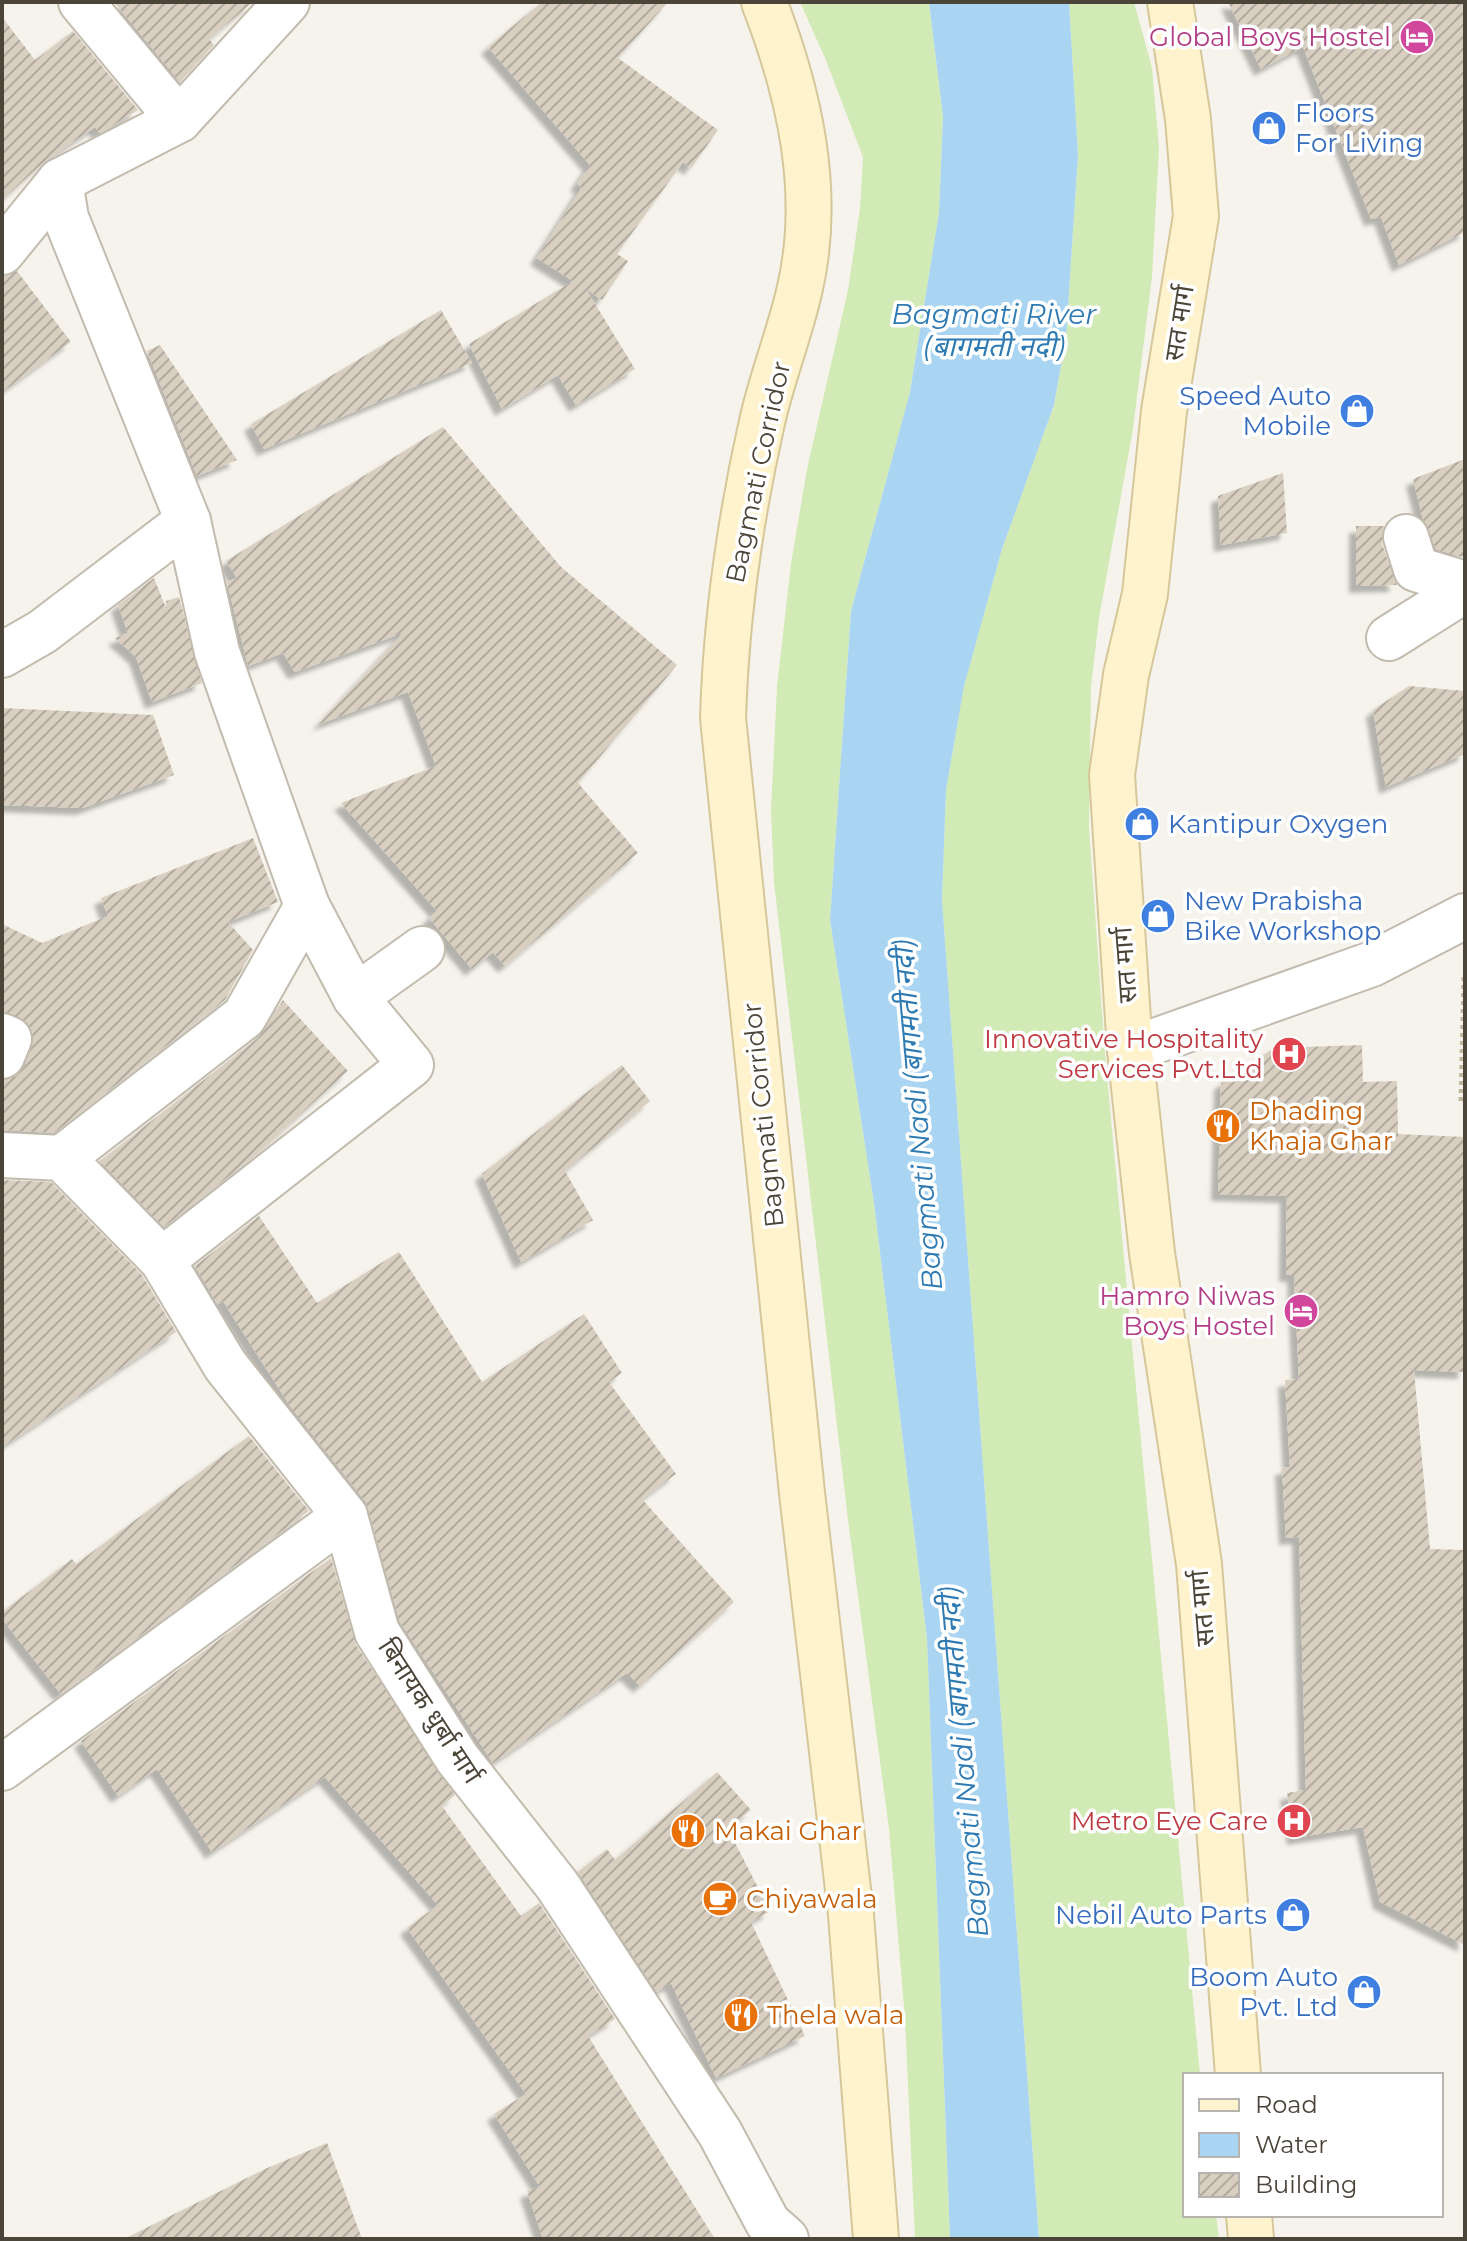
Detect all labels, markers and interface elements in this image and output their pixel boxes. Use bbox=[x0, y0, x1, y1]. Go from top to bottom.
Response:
hotel icon: Global Boys Hostel bbox=[1398, 18, 1436, 56]
place label: Global Boys Hostel bbox=[1149, 21, 1391, 53]
place label: Floors For Living bbox=[1295, 97, 1423, 159]
shop icon: Floors For Living bbox=[1250, 109, 1288, 147]
street label: सत मार्ग bbox=[1157, 282, 1201, 363]
water label: Bagmati River (बागमती नदी) bbox=[892, 297, 1097, 363]
street label: Bagmati Corridor bbox=[719, 358, 797, 586]
place label: Speed Auto Mobile bbox=[1179, 380, 1331, 442]
shop icon: Speed Auto Mobile bbox=[1338, 392, 1376, 430]
shop icon: Kantipur Oxygen bbox=[1123, 805, 1161, 843]
place label: Kantipur Oxygen bbox=[1168, 808, 1388, 840]
place label: New Prabisha Bike Workshop bbox=[1184, 885, 1381, 947]
shop icon: New Prabisha Bike Workshop bbox=[1139, 897, 1177, 935]
street label: सत मार्ग bbox=[1106, 925, 1144, 1004]
water label: Bagmati Nadi (बागमती नदी) bbox=[885, 938, 949, 1292]
street label: Bagmati Corridor bbox=[735, 1001, 791, 1229]
place label: Innovative Hospitality Services Pvt.Ltd bbox=[984, 1023, 1264, 1085]
hospital icon: Innovative Hospitality Services Pvt.Ltd bbox=[1270, 1035, 1308, 1073]
place label: Dhading Khaja Ghar bbox=[1249, 1095, 1393, 1157]
restaurant icon: Dhading Khaja Ghar bbox=[1204, 1107, 1242, 1145]
place label: Hamro Niwas Boys Hostel bbox=[1099, 1280, 1275, 1342]
hotel icon: Hamro Niwas Boys Hostel bbox=[1282, 1292, 1320, 1330]
street label: सत मार्ग bbox=[1183, 1568, 1221, 1647]
water label: Bagmati Nadi (बागमती नदी) bbox=[931, 1585, 995, 1939]
street label: बिनायक धुर्बा मार्ग bbox=[371, 1633, 489, 1790]
hospital icon: Metro Eye Care bbox=[1275, 1802, 1313, 1840]
place label: Metro Eye Care bbox=[1071, 1805, 1268, 1837]
restaurant icon: Makai Ghar bbox=[669, 1812, 707, 1850]
place label: Makai Ghar bbox=[714, 1815, 862, 1847]
cafe icon: Chiyawala bbox=[701, 1880, 739, 1918]
place label: Chiyawala bbox=[746, 1883, 878, 1915]
shop icon: Nebil Auto Parts bbox=[1274, 1896, 1312, 1934]
place label: Nebil Auto Parts bbox=[1055, 1899, 1267, 1931]
place label: Boom Auto Pvt. Ltd bbox=[1189, 1961, 1338, 2023]
shop icon: Boom Auto Pvt. Ltd bbox=[1345, 1973, 1383, 2011]
restaurant icon: Thela wala bbox=[722, 1996, 760, 2034]
place label: Thela wala bbox=[767, 1999, 904, 2031]
legend bbox=[1183, 2073, 1443, 2217]
text: Road bbox=[1255, 2090, 1318, 2119]
text: Water bbox=[1255, 2130, 1328, 2159]
text: Building bbox=[1255, 2170, 1358, 2199]

